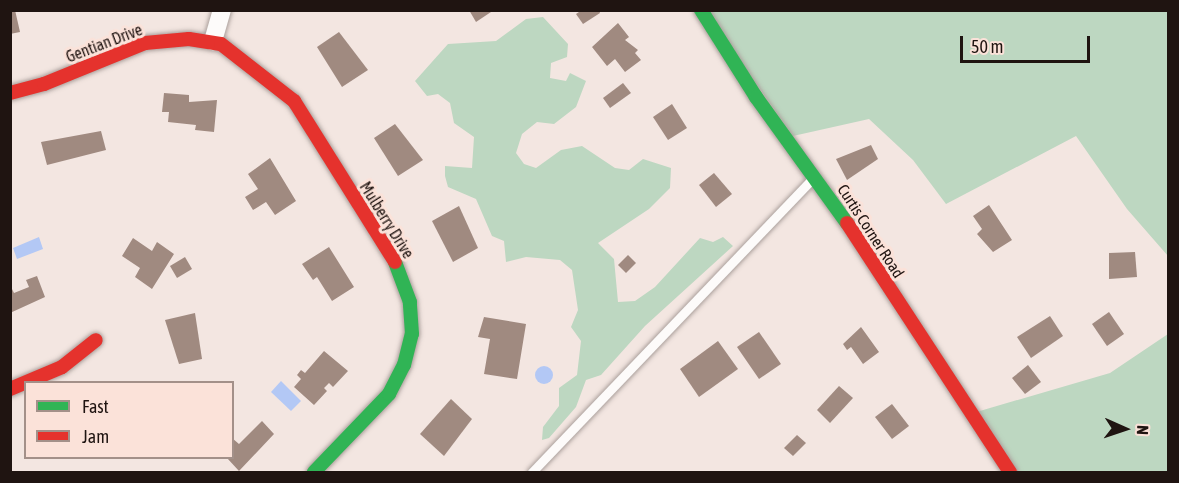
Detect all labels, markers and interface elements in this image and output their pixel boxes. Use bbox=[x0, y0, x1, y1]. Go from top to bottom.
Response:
street label: Gentian Drive bbox=[63, 20, 145, 66]
scale bar bbox=[963, 24, 1094, 62]
text: 50 m bbox=[971, 36, 1003, 57]
street label: Mulberry Drive bbox=[356, 178, 418, 262]
street label: Curtis Corner Road bbox=[834, 181, 908, 281]
legend bbox=[24, 381, 234, 459]
text: Fast bbox=[82, 396, 109, 417]
north arrow bbox=[1095, 399, 1155, 459]
text: N bbox=[1134, 425, 1152, 435]
text: Jam bbox=[82, 426, 109, 447]

